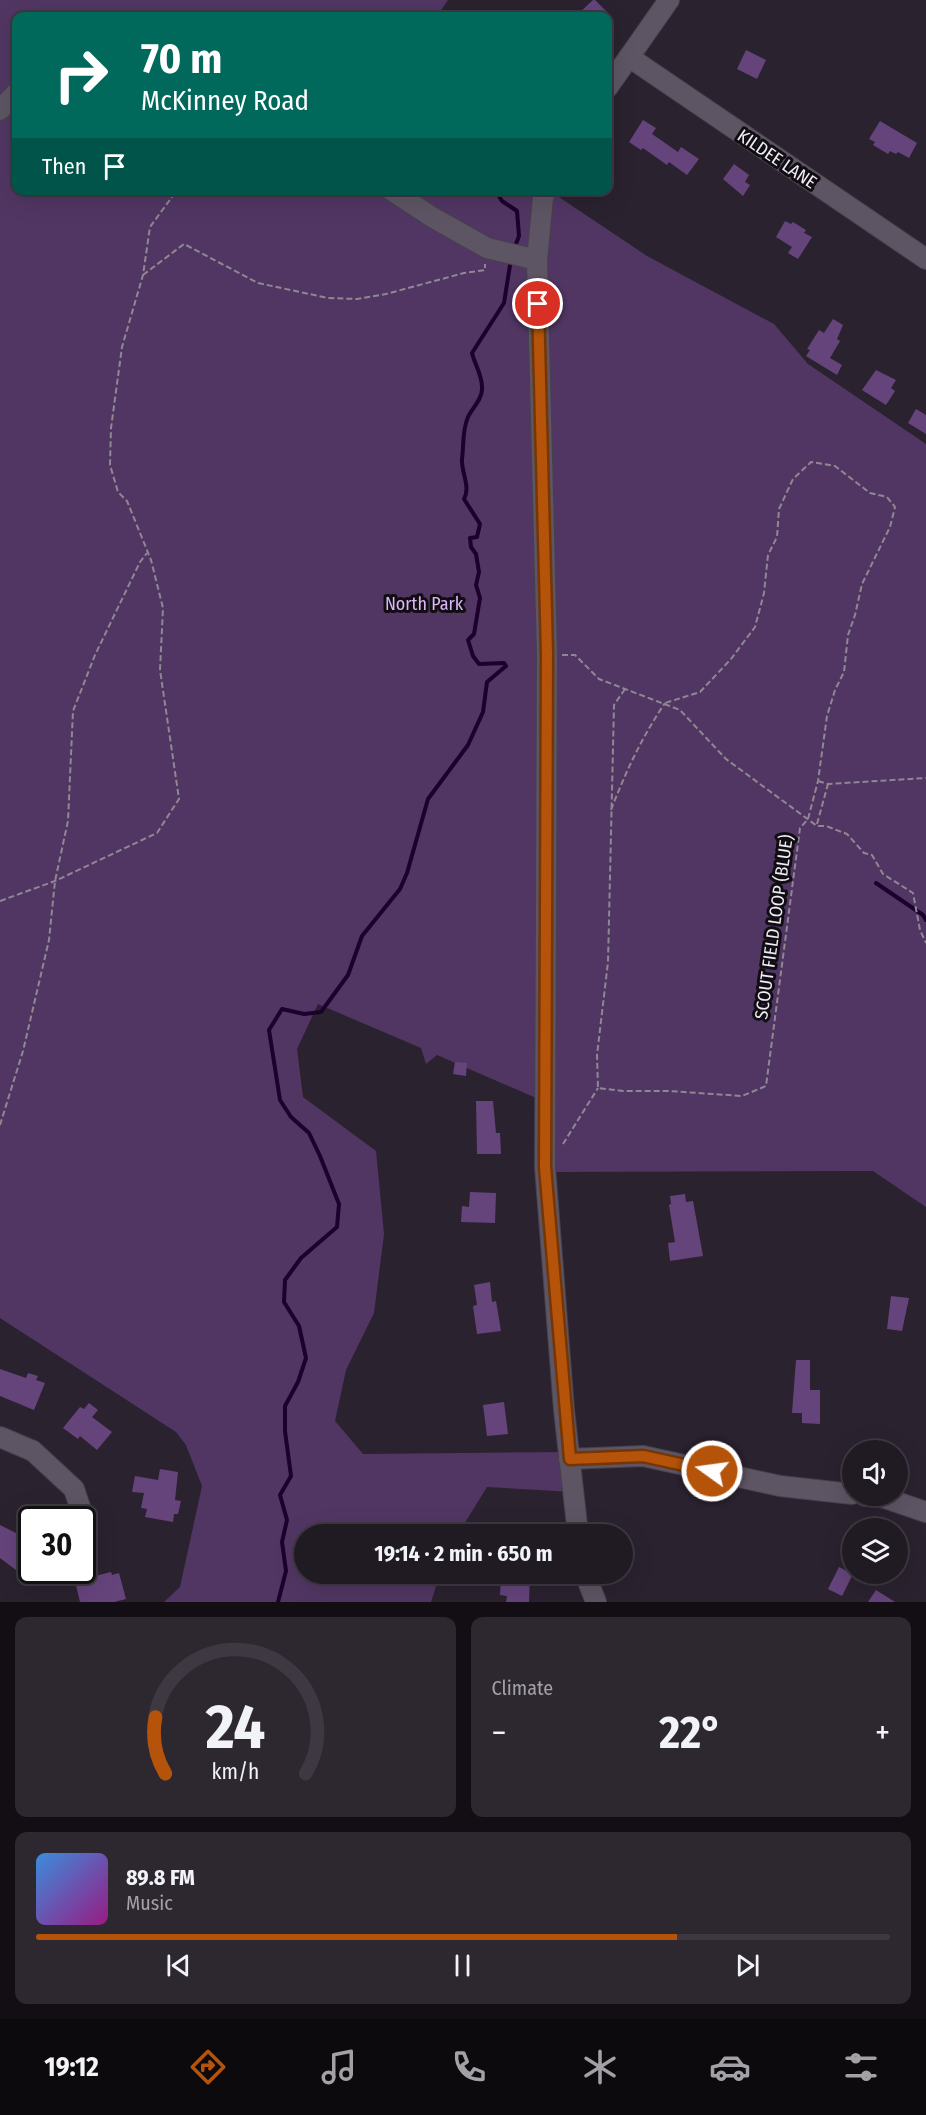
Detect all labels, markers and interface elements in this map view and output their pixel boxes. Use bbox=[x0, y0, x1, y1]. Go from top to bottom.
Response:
text: 70 m bbox=[141, 34, 222, 84]
icon: right bbox=[42, 36, 120, 114]
text: McKinney Road bbox=[141, 85, 309, 117]
street label: KILDEE LANE bbox=[733, 125, 821, 193]
icon: arrive bbox=[98, 150, 131, 183]
text: Then bbox=[42, 153, 86, 180]
pin bbox=[512, 278, 563, 329]
icon: arrive bbox=[521, 287, 554, 320]
park label: North Park bbox=[385, 593, 464, 615]
street label: SCOUT FIELD LOOP (BLUE) bbox=[750, 833, 798, 1021]
position arrow bbox=[680, 1439, 744, 1503]
map controls bbox=[842, 1440, 908, 1584]
button: sound bbox=[842, 1440, 908, 1506]
speed limit sign: 30 bbox=[18, 1506, 96, 1584]
button: layers bbox=[842, 1518, 908, 1584]
text: 19:14 · 2 min · 650 m bbox=[374, 1540, 553, 1567]
text: Climate bbox=[492, 1676, 553, 1700]
text: 24 bbox=[204, 1690, 265, 1765]
text: 22° bbox=[659, 1706, 722, 1760]
text: − bbox=[492, 1713, 506, 1753]
text: + bbox=[875, 1713, 890, 1753]
text: km/h bbox=[211, 1759, 259, 1785]
text: 89.8 FM bbox=[126, 1864, 195, 1891]
text: Music bbox=[126, 1891, 173, 1915]
icon: previous bbox=[162, 1949, 195, 1982]
icon: pause bbox=[446, 1949, 479, 1982]
icon: next bbox=[731, 1949, 764, 1982]
icon: directions bbox=[187, 2046, 229, 2088]
icon: music bbox=[318, 2046, 360, 2088]
icon: phone bbox=[448, 2046, 490, 2088]
icon: climate bbox=[579, 2046, 621, 2088]
icon: car bbox=[709, 2046, 751, 2088]
icon: filters bbox=[840, 2046, 882, 2088]
text: 19:12 bbox=[44, 2051, 99, 2083]

